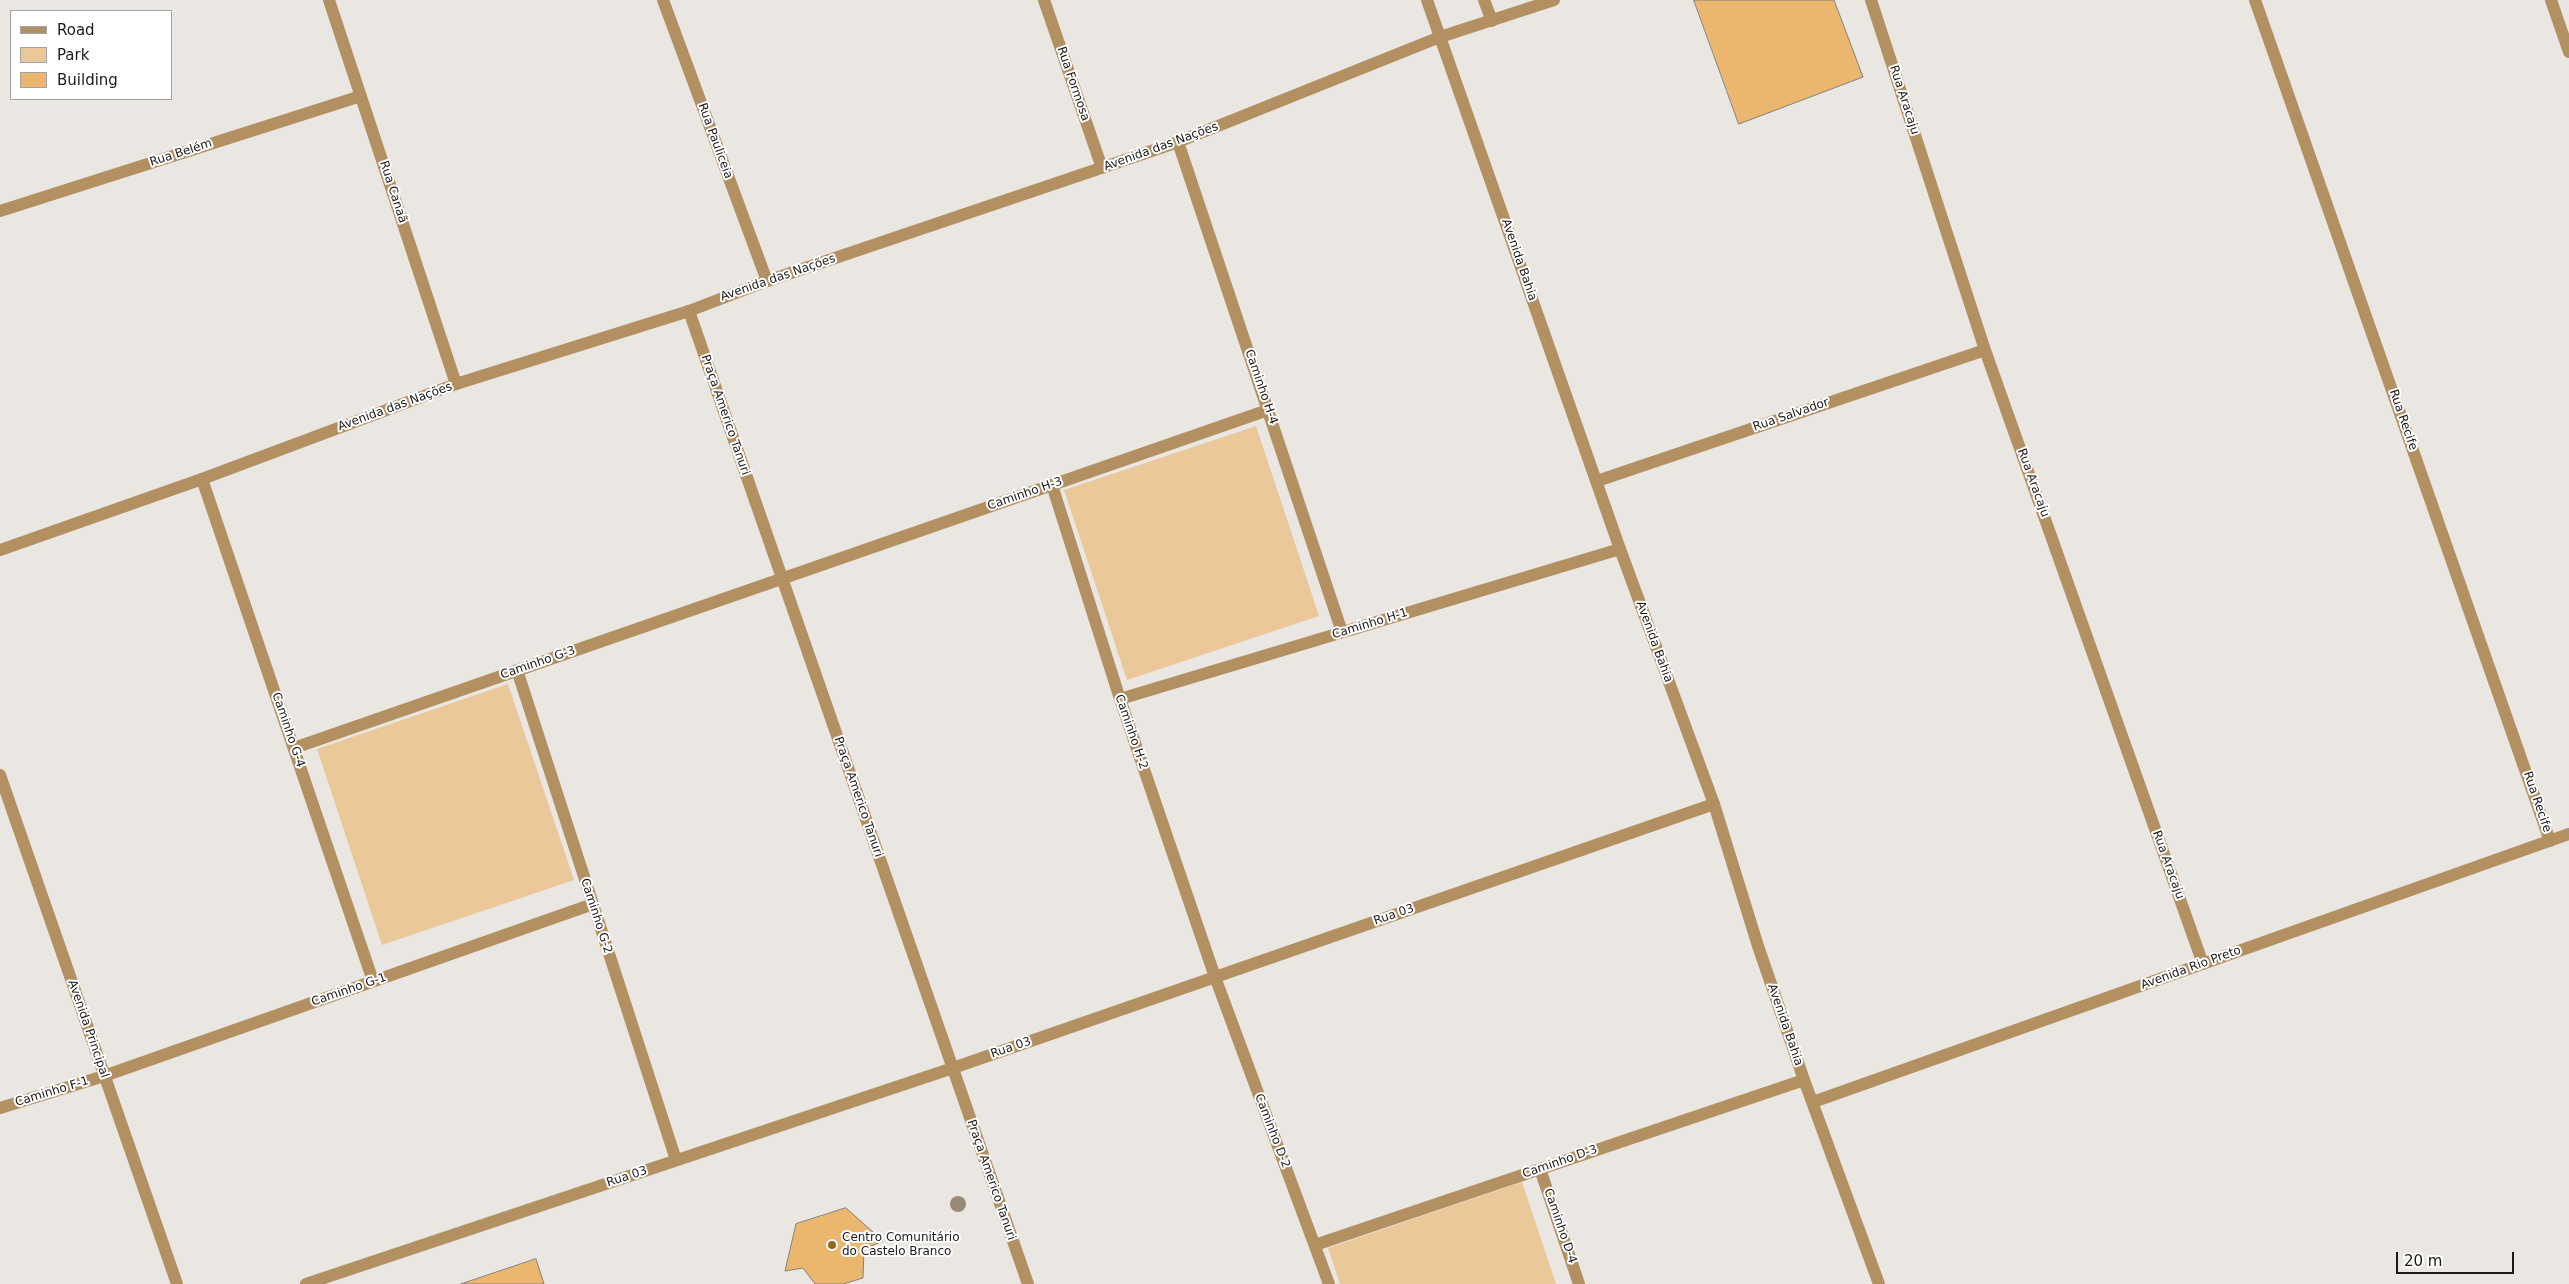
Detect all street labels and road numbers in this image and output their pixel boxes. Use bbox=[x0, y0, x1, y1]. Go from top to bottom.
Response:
street label: Rua Formosa bbox=[1054, 45, 1092, 123]
street label: Rua Aracaju bbox=[1886, 64, 1922, 136]
street label: Rua Pauliceia bbox=[695, 101, 735, 181]
street label: Avenida das Nações bbox=[1102, 120, 1220, 174]
street label: Rua Belém bbox=[148, 136, 214, 170]
street label: Rua Canaã bbox=[376, 159, 410, 225]
street label: Avenida Bahia bbox=[1498, 217, 1540, 303]
street label: Avenida das Nações bbox=[719, 252, 837, 304]
street label: Caminho H-4 bbox=[1241, 348, 1281, 426]
street label: Praça Americo Tanuri bbox=[698, 353, 752, 477]
street label: Avenida das Nações bbox=[336, 380, 454, 434]
street label: Rua Recife bbox=[2386, 388, 2420, 452]
street label: Rua Salvador bbox=[1751, 395, 1831, 435]
street label: Rua Aracaju bbox=[2014, 447, 2052, 519]
street label: Caminho H-3 bbox=[986, 474, 1064, 514]
street label: Avenida Bahia bbox=[1633, 599, 1675, 685]
street label: Caminho H-1 bbox=[1331, 606, 1409, 642]
street label: Caminho G-3 bbox=[499, 643, 577, 683]
street label: Caminho G-4 bbox=[268, 691, 308, 769]
street label: Caminho H-2 bbox=[1111, 693, 1151, 771]
street label: Praça Americo Tanuri bbox=[831, 735, 885, 859]
street label: Rua Recife bbox=[2520, 770, 2554, 834]
street label: Rua Aracaju bbox=[2149, 829, 2187, 901]
street label: Caminho G-2 bbox=[577, 876, 615, 956]
street label: Rua 03 bbox=[1372, 901, 1416, 929]
street label: Avenida Rio Preto bbox=[2139, 943, 2243, 993]
street label: Caminho G-1 bbox=[310, 970, 388, 1010]
street label: Avenida Principal bbox=[64, 978, 112, 1080]
street label: Avenida Bahia bbox=[1764, 982, 1806, 1068]
street label: Rua 03 bbox=[989, 1034, 1033, 1062]
street label: Caminho F-1 bbox=[14, 1074, 90, 1110]
street label: Caminho D-2 bbox=[1251, 1092, 1293, 1170]
street label: Praça Americo Tanuri bbox=[964, 1118, 1018, 1242]
street label: Caminho D-3 bbox=[1521, 1142, 1599, 1182]
street label: Rua 03 bbox=[605, 1164, 649, 1190]
street label: Caminho D-4 bbox=[1540, 1187, 1580, 1265]

